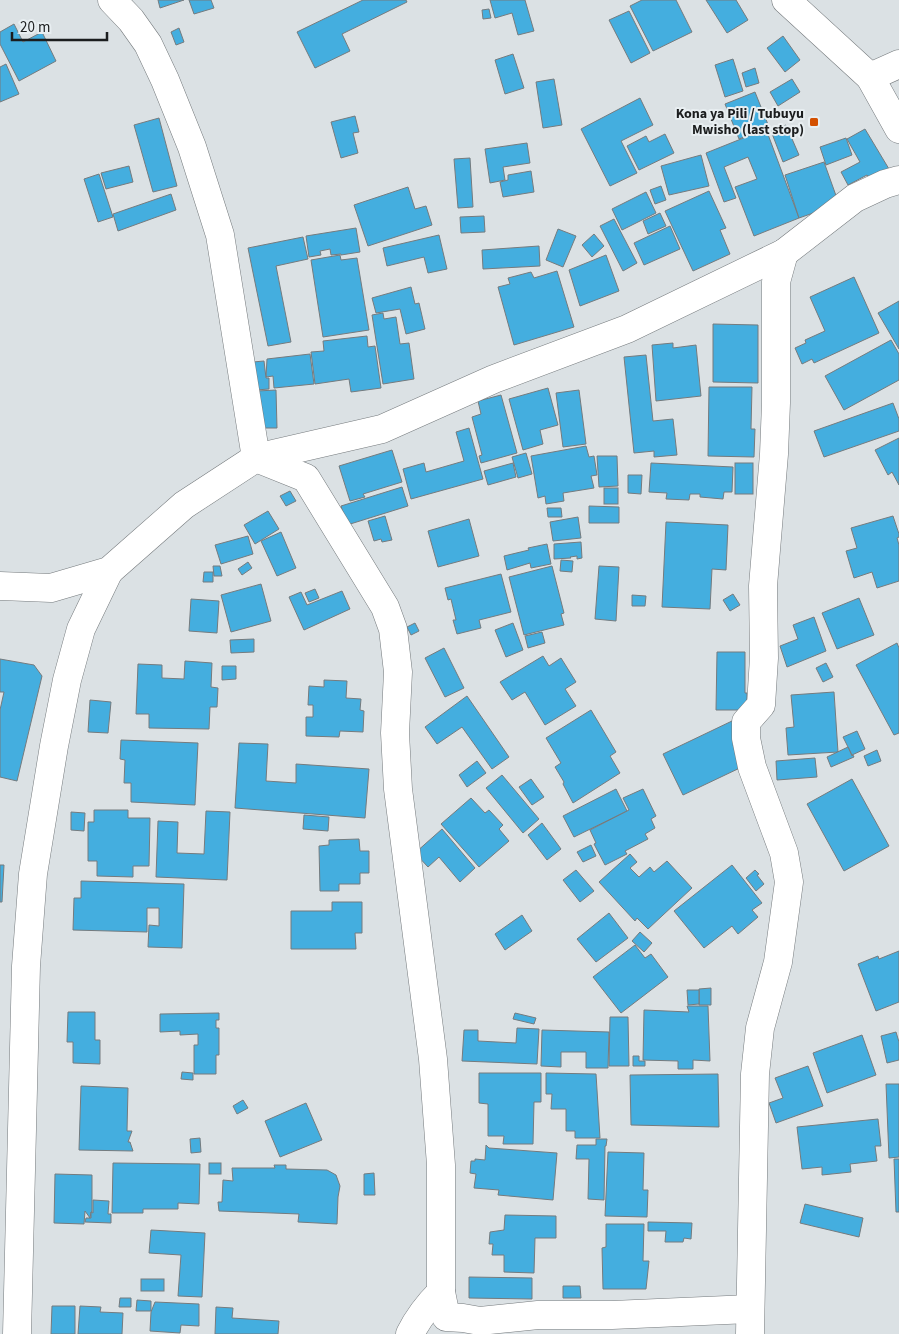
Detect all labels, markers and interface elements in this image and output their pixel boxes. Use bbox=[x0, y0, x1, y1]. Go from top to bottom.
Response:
scale bar bbox=[12, 10, 108, 42]
text: 20 m bbox=[20, 17, 50, 38]
place label: Kona ya Pili / Tubuyu Mwisho (last stop) bbox=[676, 104, 804, 140]
marker: Kona ya Pili / Tubuyu Mwisho (last stop) bbox=[808, 116, 820, 128]

